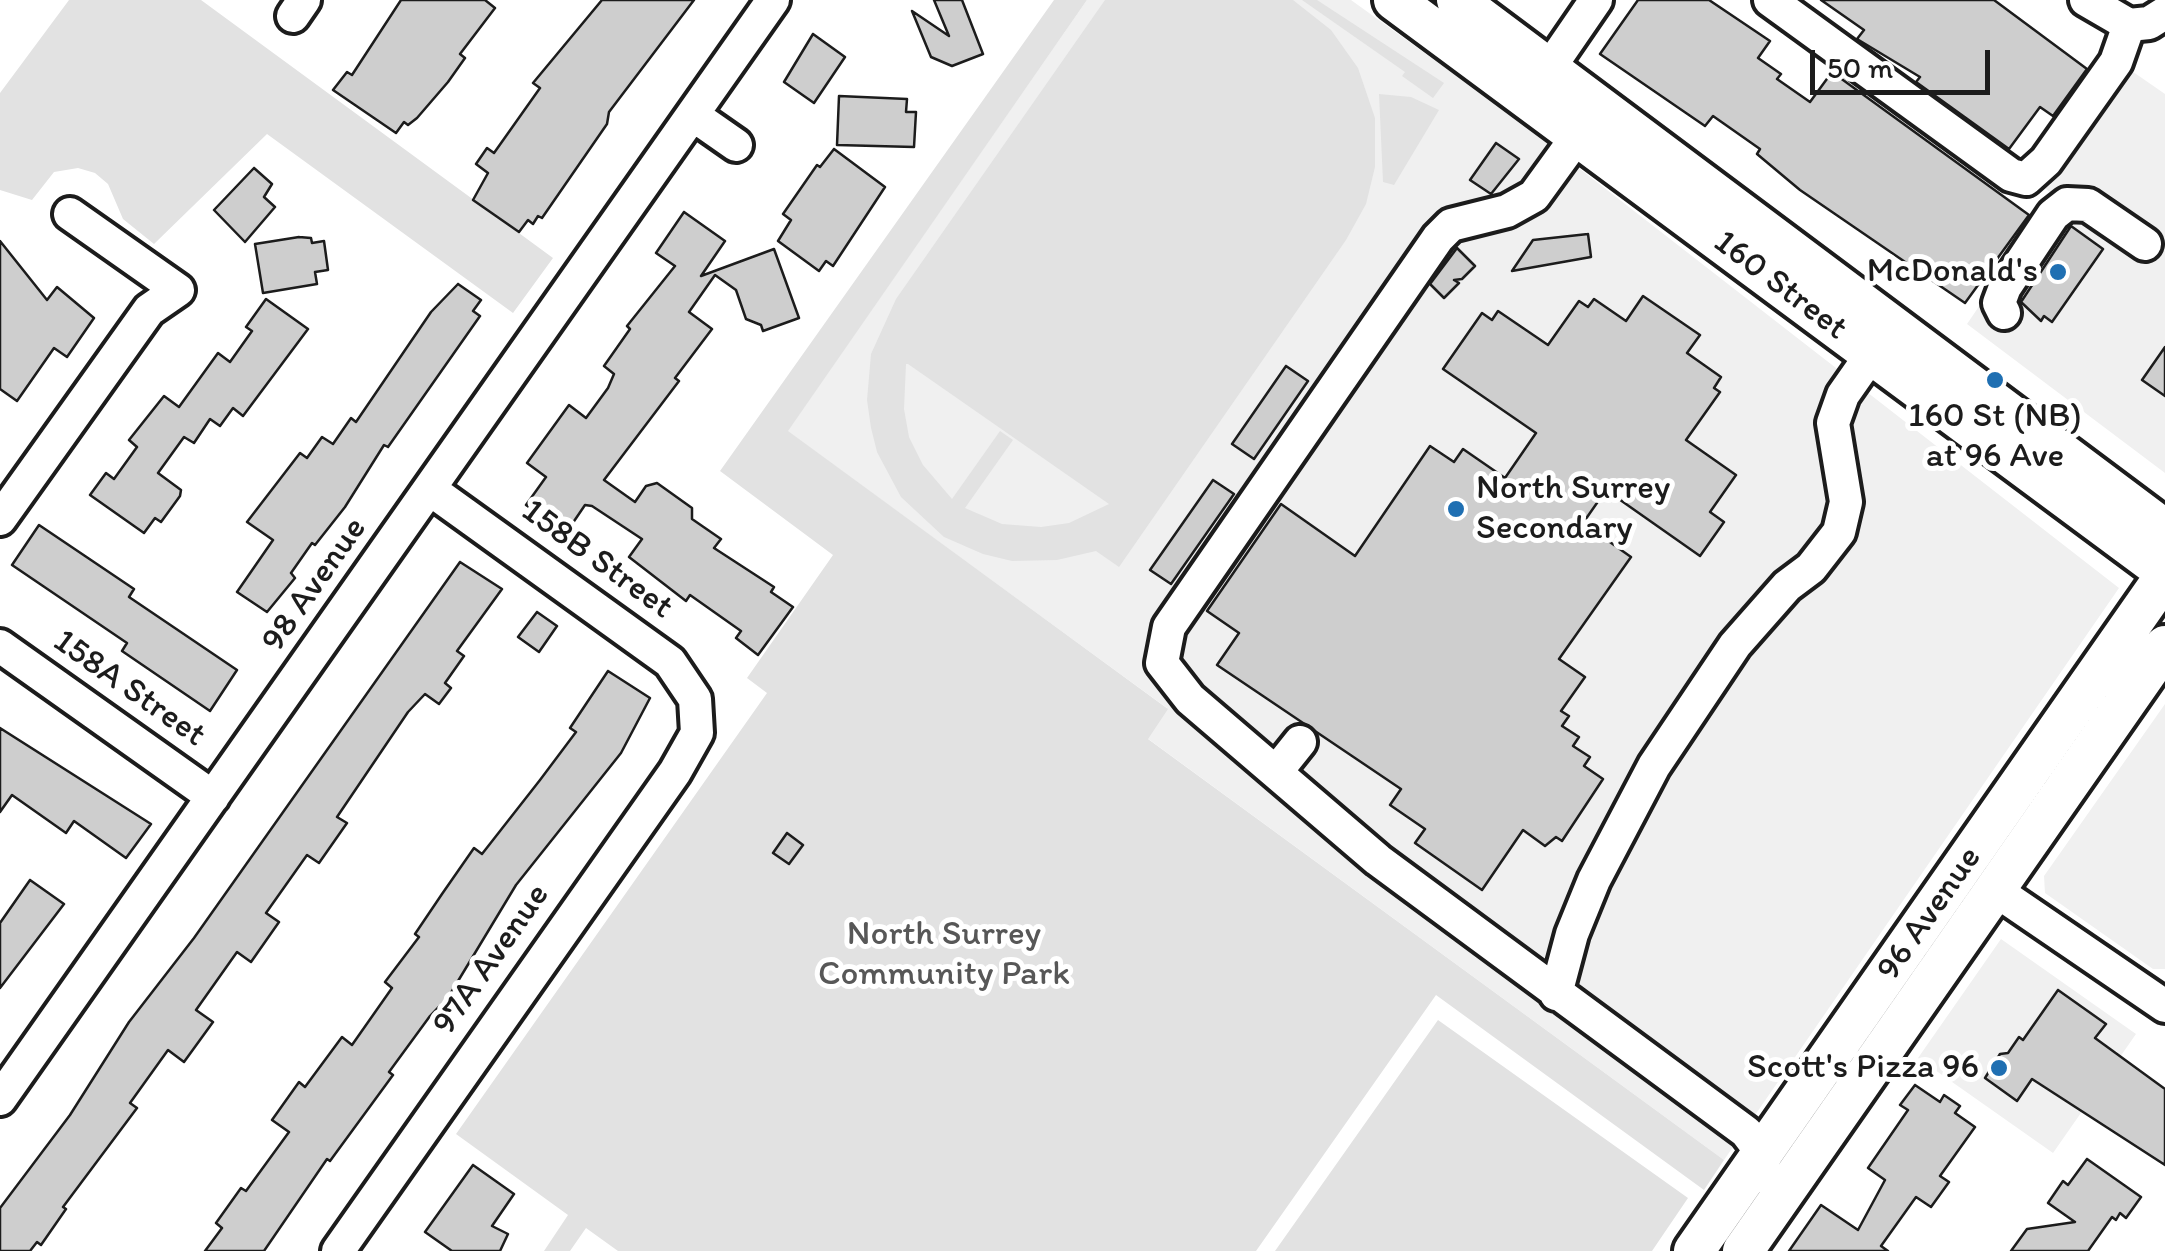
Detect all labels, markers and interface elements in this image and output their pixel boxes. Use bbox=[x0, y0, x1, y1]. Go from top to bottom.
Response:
scale bar bbox=[1815, 30, 1995, 92]
text: 50 m bbox=[1827, 49, 1893, 86]
street label: 160 Street bbox=[1705, 222, 1855, 350]
place label: McDonald's bbox=[1867, 251, 2038, 293]
marker: McDonald's bbox=[2047, 261, 2069, 283]
marker: 160 St (NB) at 96 Ave bbox=[1984, 369, 2006, 391]
place label: 160 St (NB) at 96 Ave bbox=[1908, 396, 2082, 478]
place label: North Surrey Secondary bbox=[1476, 468, 1670, 550]
street label: 158B Street bbox=[513, 491, 681, 629]
marker: North Surrey Secondary bbox=[1445, 498, 1467, 520]
street label: 98 Avenue bbox=[253, 510, 377, 660]
street label: 158A Street bbox=[45, 621, 213, 757]
street label: 96 Avenue bbox=[1869, 839, 1991, 989]
street label: 97A Avenue bbox=[424, 876, 560, 1044]
park label: North Surrey Community Park bbox=[818, 914, 1070, 996]
place label: Scott's Pizza 96 bbox=[1747, 1047, 1979, 1089]
marker: Scott's Pizza 96 bbox=[1988, 1057, 2010, 1079]

